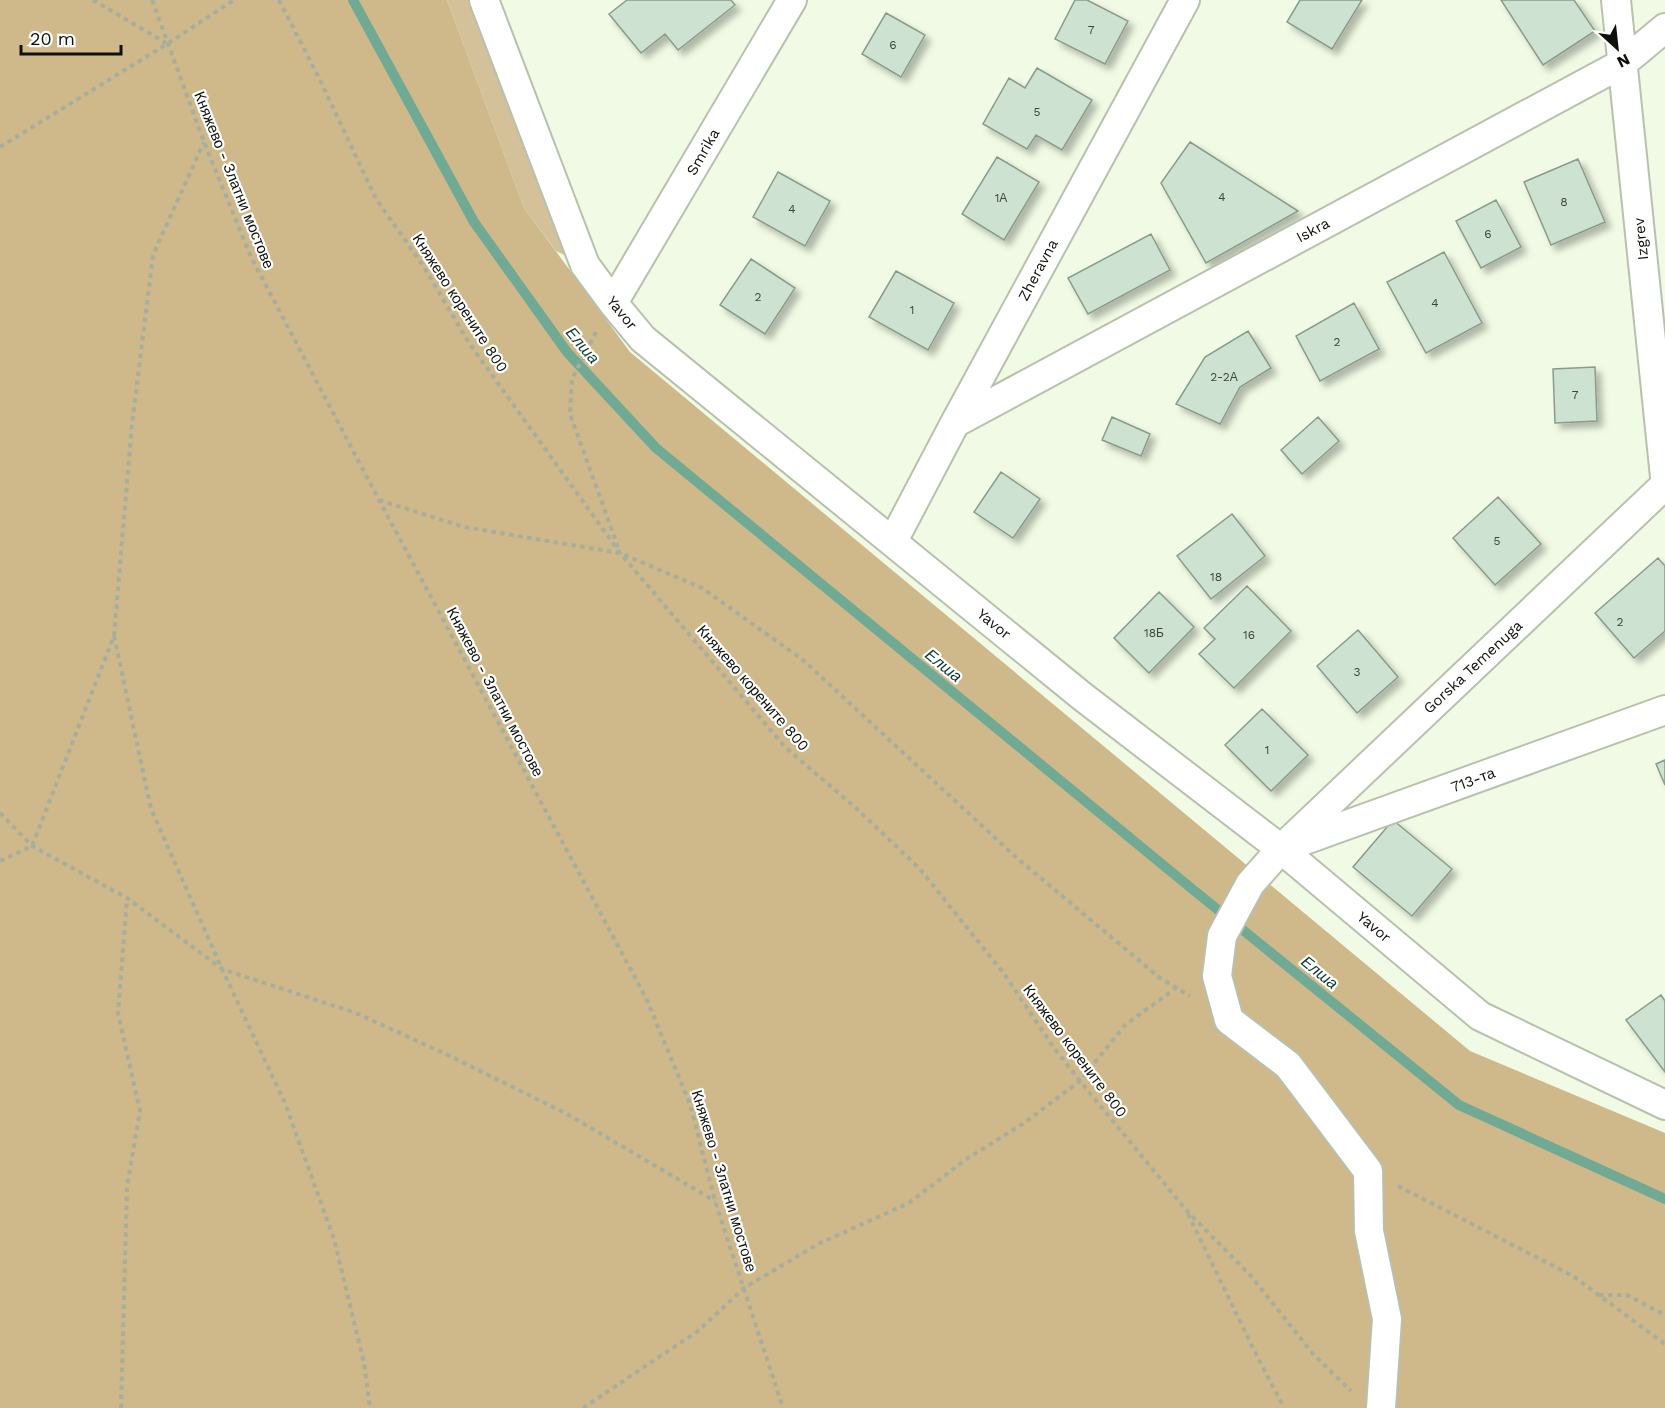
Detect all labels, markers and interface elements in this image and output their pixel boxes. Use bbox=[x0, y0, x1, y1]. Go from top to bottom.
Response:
scale bar bbox=[21, 18, 122, 56]
north arrow bbox=[1587, 18, 1647, 78]
house number: 7 bbox=[1088, 23, 1095, 37]
text: 20 m bbox=[30, 28, 75, 49]
house number: 6 bbox=[889, 38, 897, 52]
text: N bbox=[1614, 50, 1633, 72]
street label: Княжево - Златни мостове bbox=[190, 89, 278, 271]
house number: 5 bbox=[1034, 105, 1041, 119]
street label: Smrika bbox=[683, 125, 724, 178]
house number: 4 bbox=[1218, 190, 1226, 204]
house number: 1А bbox=[995, 191, 1007, 205]
house number: 8 bbox=[1560, 195, 1568, 209]
house number: 4 bbox=[788, 202, 796, 216]
street label: Iskra bbox=[1293, 214, 1333, 246]
street label: Izgrev bbox=[1630, 217, 1652, 261]
house number: 6 bbox=[1484, 227, 1492, 241]
street label: Княжево корените 800 bbox=[409, 230, 511, 376]
street label: Zheravna bbox=[1014, 236, 1062, 304]
house number: 2 bbox=[755, 290, 762, 304]
street label: Yavor bbox=[603, 292, 641, 334]
house number: 4 bbox=[1431, 296, 1439, 310]
house number: 1 bbox=[910, 303, 914, 317]
water label: Елша bbox=[562, 323, 603, 368]
house number: 2 bbox=[1334, 335, 1341, 349]
house number: 2-2А bbox=[1210, 370, 1238, 384]
house number: 7 bbox=[1572, 388, 1579, 402]
house number: 5 bbox=[1494, 534, 1501, 548]
house number: 18 bbox=[1210, 570, 1222, 584]
street label: Княжево - Златни мостове bbox=[443, 604, 547, 780]
street label: Yavor bbox=[973, 605, 1015, 643]
house number: 2 bbox=[1617, 615, 1624, 629]
street label: Gorska Temenuga bbox=[1420, 616, 1527, 718]
street label: Княжево корените 800 bbox=[693, 621, 813, 755]
house number: 18Б bbox=[1144, 626, 1164, 640]
house number: 16 bbox=[1243, 628, 1255, 642]
water label: Елша bbox=[921, 645, 966, 686]
house number: 3 bbox=[1354, 665, 1361, 679]
house number: 1 bbox=[1265, 743, 1269, 757]
street label: 713-та bbox=[1448, 764, 1498, 796]
street label: Yavor bbox=[1353, 908, 1395, 946]
water label: Елша bbox=[1297, 952, 1342, 993]
street label: Княжево корените 800 bbox=[1019, 981, 1131, 1121]
street label: Княжево - Златни мостове bbox=[688, 1088, 760, 1274]

